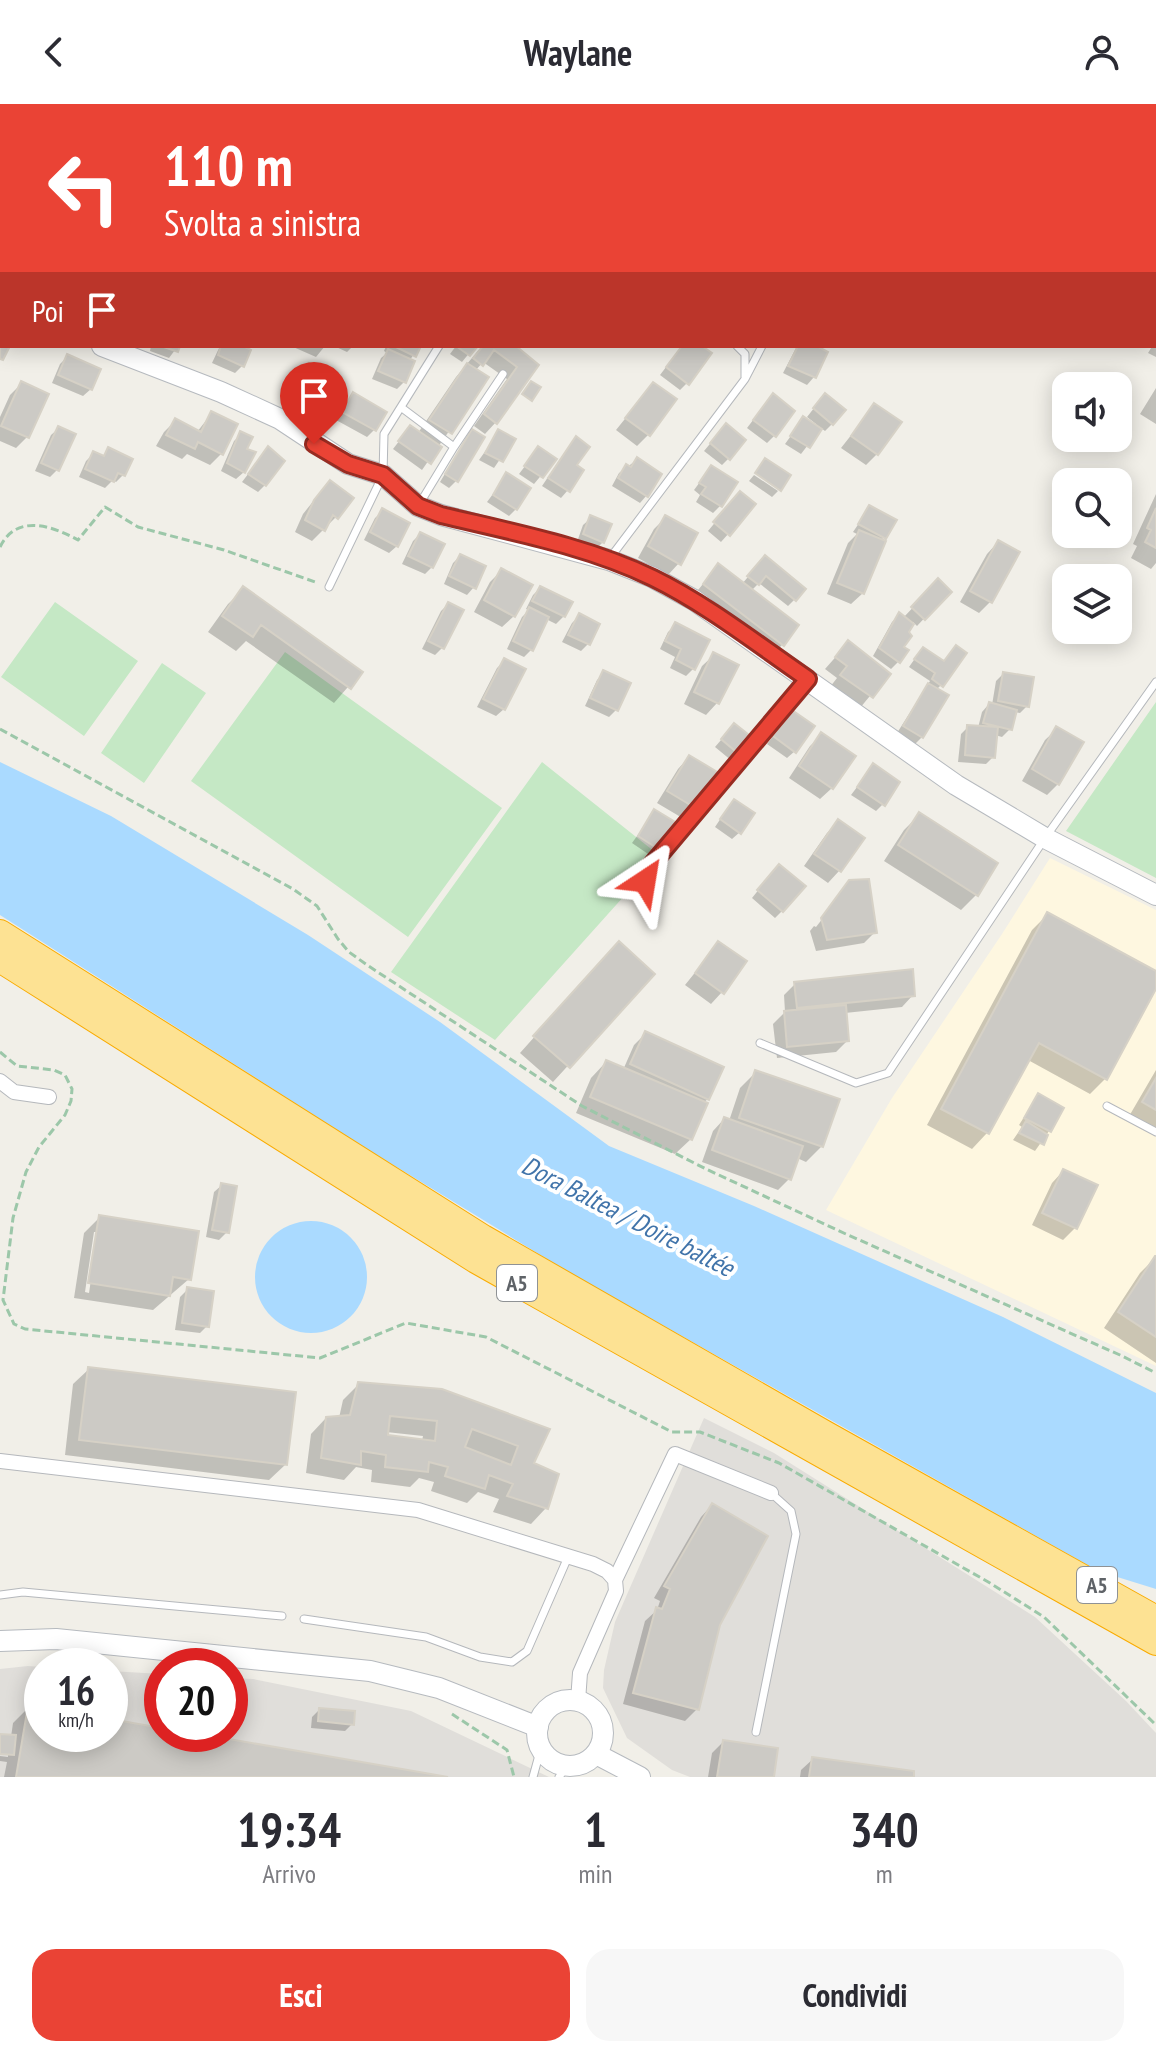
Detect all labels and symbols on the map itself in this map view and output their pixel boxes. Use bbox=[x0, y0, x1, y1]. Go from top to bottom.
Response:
pin bbox=[280, 362, 348, 444]
position arrow bbox=[603, 839, 687, 923]
water label: Dora Baltea / Doire baltée bbox=[517, 1148, 741, 1285]
road number: A5 bbox=[497, 1265, 537, 1301]
road number: A5 bbox=[1077, 1567, 1117, 1603]
speed limit sign: 20 bbox=[144, 1648, 248, 1752]

